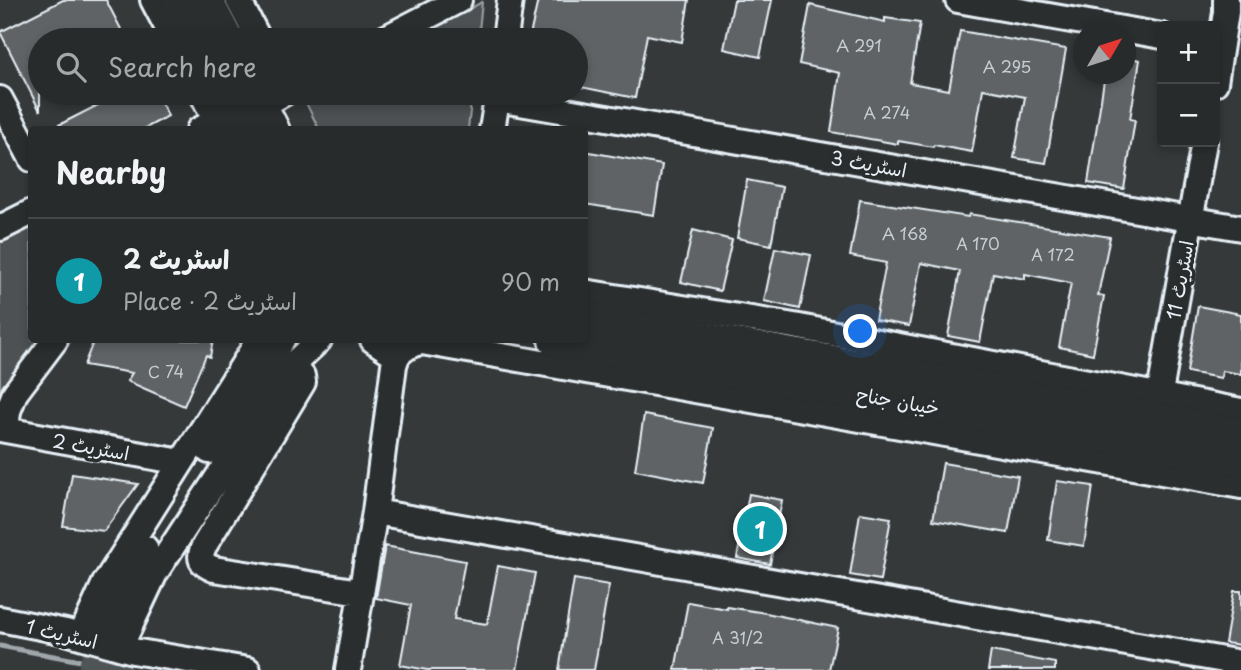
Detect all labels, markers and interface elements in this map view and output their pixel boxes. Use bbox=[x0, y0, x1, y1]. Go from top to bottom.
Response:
north arrow bbox=[1073, 21, 1136, 84]
map controls bbox=[1157, 21, 1220, 147]
button: + bbox=[1157, 21, 1220, 84]
search box bbox=[28, 28, 588, 105]
house number: A 291 bbox=[836, 33, 882, 57]
text: Search here bbox=[108, 47, 257, 86]
icon: search bbox=[52, 48, 90, 86]
house number: A 295 bbox=[983, 54, 1031, 78]
button: − bbox=[1157, 84, 1220, 147]
house number: A 274 bbox=[864, 100, 910, 124]
street label: اسٹریٹ 3 bbox=[829, 143, 909, 183]
text: Nearby bbox=[56, 149, 166, 194]
house number: A 168 bbox=[882, 221, 928, 245]
house number: A 170 bbox=[956, 231, 1000, 255]
street label: اسٹریٹ 11 bbox=[1158, 238, 1200, 322]
text: اسٹریٹ 2 bbox=[123, 239, 230, 278]
house number: A 172 bbox=[1031, 242, 1075, 266]
text: 1 bbox=[74, 264, 85, 299]
text: 90 m bbox=[501, 264, 560, 299]
text: Place · اسٹریٹ 2 bbox=[123, 283, 297, 318]
your location bbox=[843, 314, 877, 348]
house number: C 74 bbox=[148, 359, 184, 383]
street label: خیبان جناح bbox=[854, 379, 942, 421]
street label: اسٹریٹ 2 bbox=[50, 425, 132, 467]
pin: 1 bbox=[737, 503, 783, 555]
street label: اسٹریٹ 1 bbox=[23, 611, 101, 655]
house number: A 31/2 bbox=[712, 625, 764, 649]

